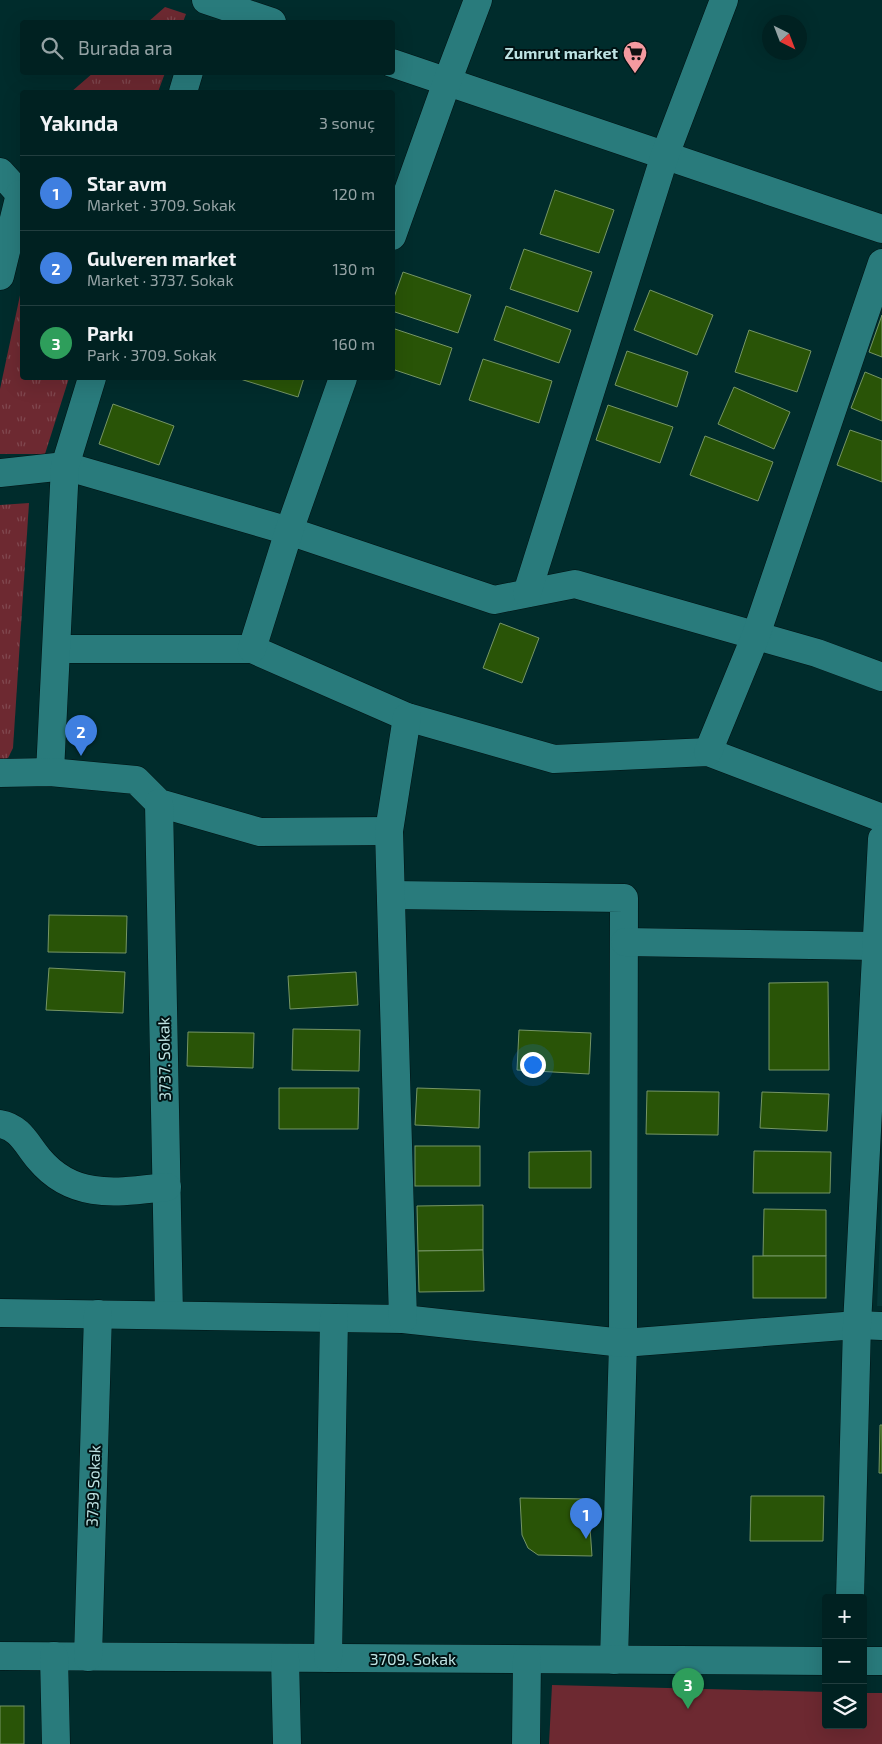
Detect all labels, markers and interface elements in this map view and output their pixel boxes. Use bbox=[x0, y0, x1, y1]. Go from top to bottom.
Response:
north arrow bbox=[762, 15, 807, 60]
search box bbox=[20, 20, 395, 75]
icon: search bbox=[38, 34, 66, 62]
text: Burada ara bbox=[78, 36, 173, 59]
supermarket icon: Zumrut market bbox=[622, 40, 648, 74]
place label: Zumrut market bbox=[504, 43, 618, 62]
text: Yakında bbox=[40, 110, 118, 135]
text: 3 sonuç bbox=[319, 113, 375, 132]
text: Star avm bbox=[87, 172, 167, 195]
text: 1 bbox=[53, 184, 59, 203]
text: 120 m bbox=[332, 184, 375, 203]
text: Market · 3709. Sokak bbox=[87, 195, 236, 214]
text: Gulveren market bbox=[87, 247, 236, 270]
text: 2 bbox=[51, 259, 61, 278]
text: 130 m bbox=[333, 259, 375, 278]
text: Market · 3737. Sokak bbox=[87, 270, 234, 289]
text: Parkı bbox=[87, 322, 133, 345]
text: 3 bbox=[51, 334, 61, 353]
text: 160 m bbox=[332, 334, 375, 353]
text: Park · 3709. Sokak bbox=[87, 345, 217, 364]
pin: 2 bbox=[65, 715, 97, 756]
street label: 3737. Sokak bbox=[153, 1017, 174, 1101]
your location bbox=[520, 1052, 546, 1078]
street label: 3739 Sokak bbox=[82, 1445, 103, 1527]
pin: 1 bbox=[570, 1498, 602, 1539]
map controls bbox=[822, 1594, 867, 1729]
button: + bbox=[822, 1594, 867, 1639]
button: − bbox=[822, 1639, 867, 1684]
street label: 3709. Sokak bbox=[370, 1649, 456, 1668]
pin: 3 bbox=[672, 1668, 704, 1709]
button: layers bbox=[822, 1684, 867, 1729]

